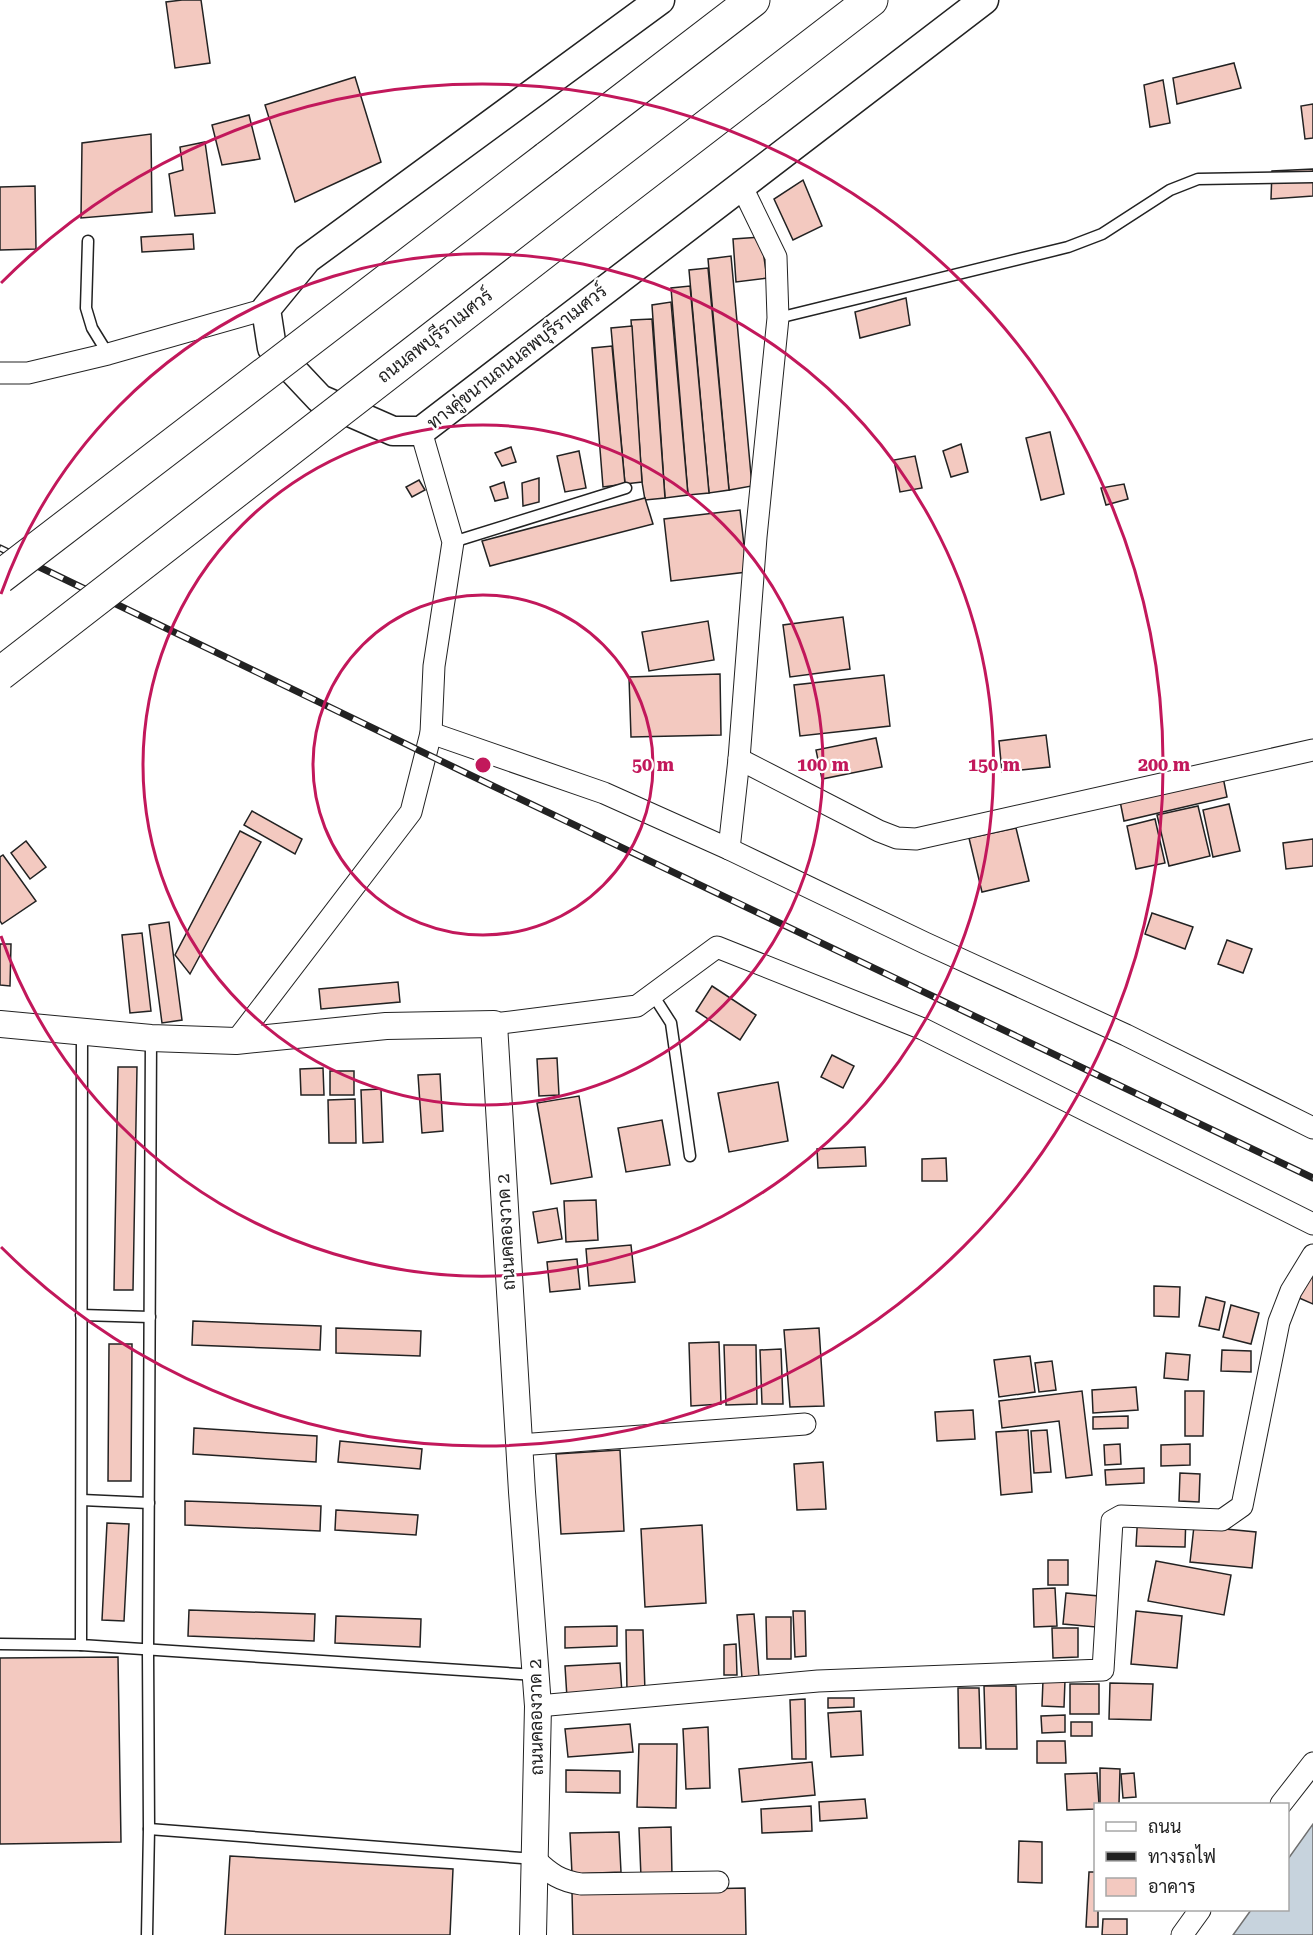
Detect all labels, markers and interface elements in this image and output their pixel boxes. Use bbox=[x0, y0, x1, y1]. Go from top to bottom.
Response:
street label: ทางคู่ขนานถนนลพบุรีราเมศวร์ bbox=[422, 278, 613, 436]
street label: ถนนลพบุรีราเมศวร์ bbox=[372, 282, 498, 389]
text: 50 m bbox=[632, 754, 675, 775]
text: 100 m bbox=[797, 754, 850, 775]
text: 150 m bbox=[968, 754, 1021, 775]
text: 200 m bbox=[1138, 754, 1191, 775]
centre of rings bbox=[473, 755, 493, 775]
street label: ถนนคลองวาด 2 bbox=[492, 1173, 519, 1291]
street label: ถนนคลองวาด 2 bbox=[524, 1658, 547, 1776]
legend bbox=[1094, 1803, 1289, 1911]
text: ถนน bbox=[1148, 1816, 1181, 1837]
text: ทางรถไฟ bbox=[1148, 1844, 1216, 1867]
text: อาคาร bbox=[1148, 1876, 1196, 1897]

